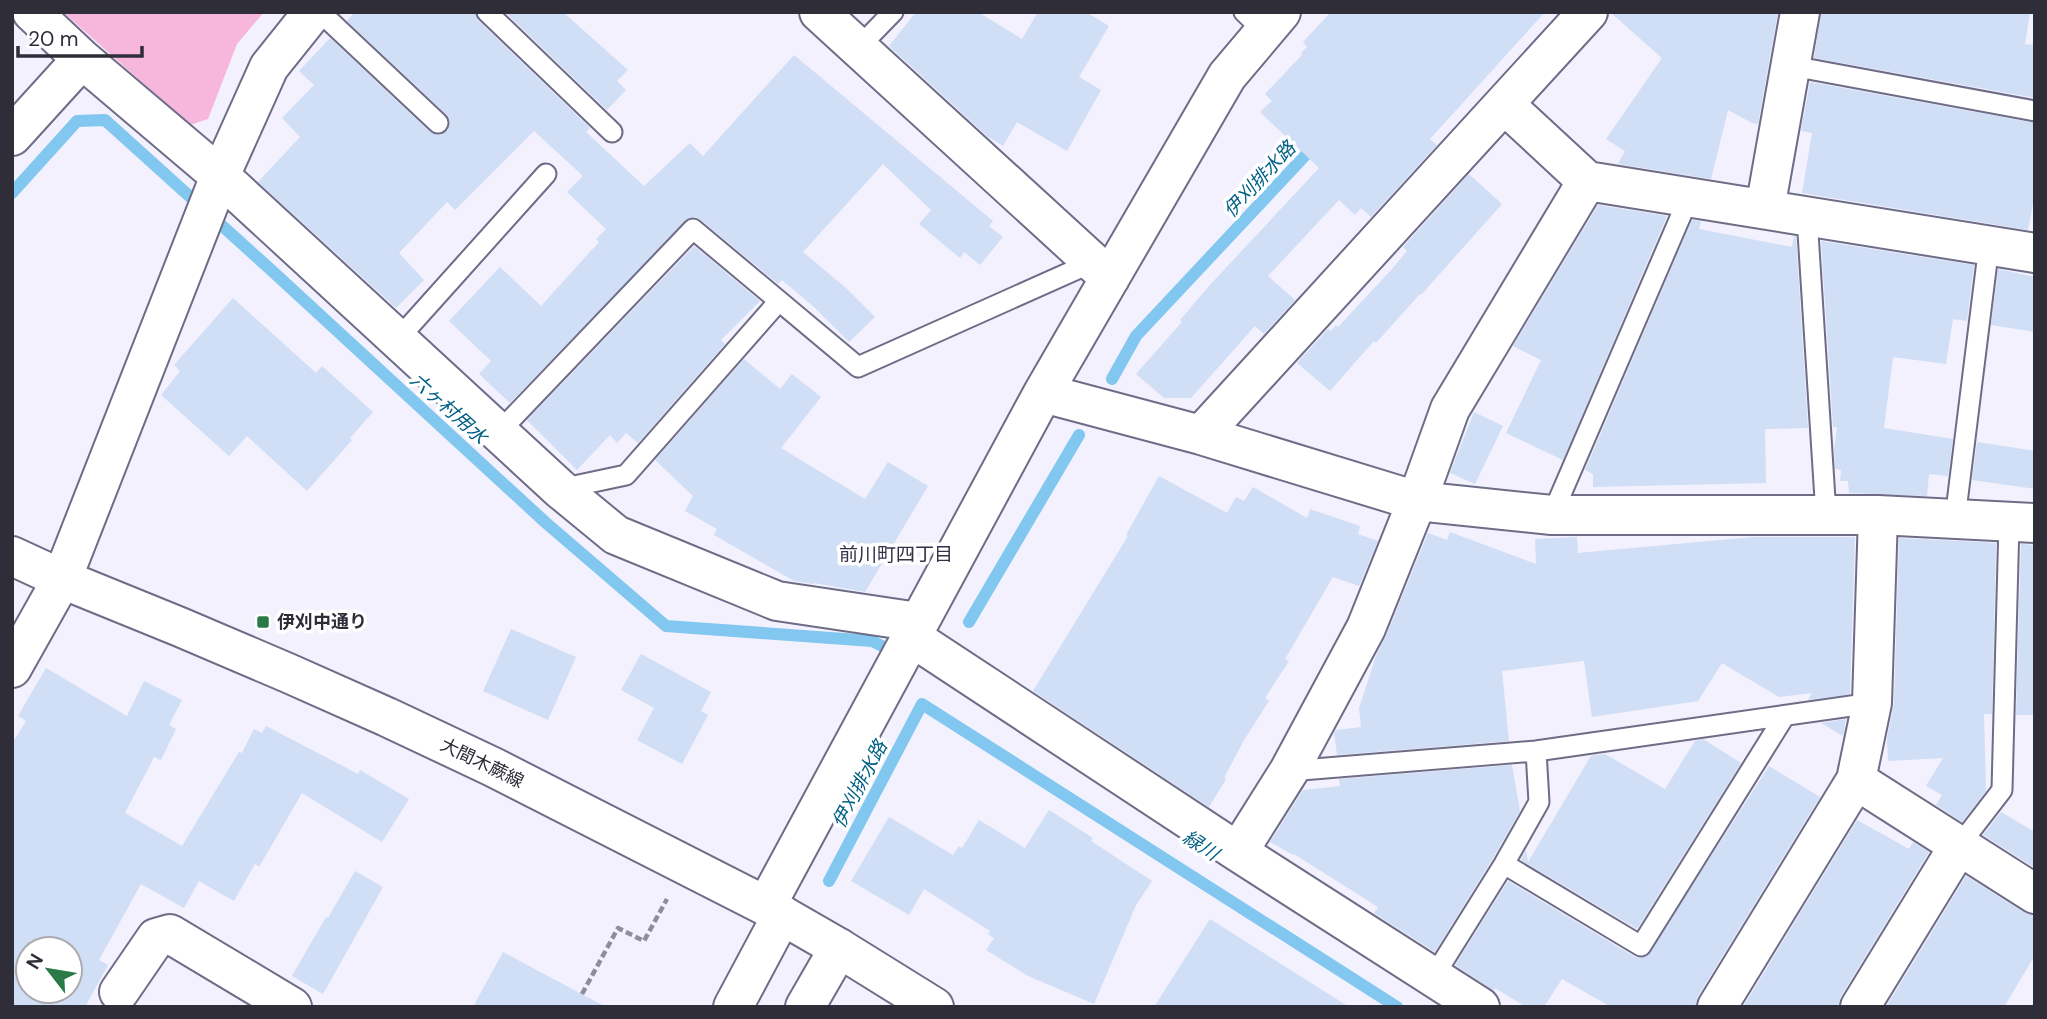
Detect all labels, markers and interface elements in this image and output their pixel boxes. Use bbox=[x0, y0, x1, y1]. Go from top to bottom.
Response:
scale bar bbox=[18, 14, 142, 58]
text: 20 m bbox=[28, 25, 79, 53]
water label: 伊刈排水路 bbox=[1218, 135, 1302, 223]
water label: 六ヶ村用水 bbox=[405, 367, 494, 451]
district label: 前川町四丁目 bbox=[839, 542, 953, 567]
place label: 伊刈中通り bbox=[277, 610, 367, 634]
marker: 伊刈中通り bbox=[255, 614, 271, 630]
street label: 大間木蕨線 bbox=[436, 732, 528, 794]
water label: 伊刈排水路 bbox=[826, 735, 894, 832]
water label: 緑川 bbox=[1178, 825, 1225, 867]
north arrow bbox=[14, 935, 84, 1005]
text: N bbox=[21, 949, 49, 974]

